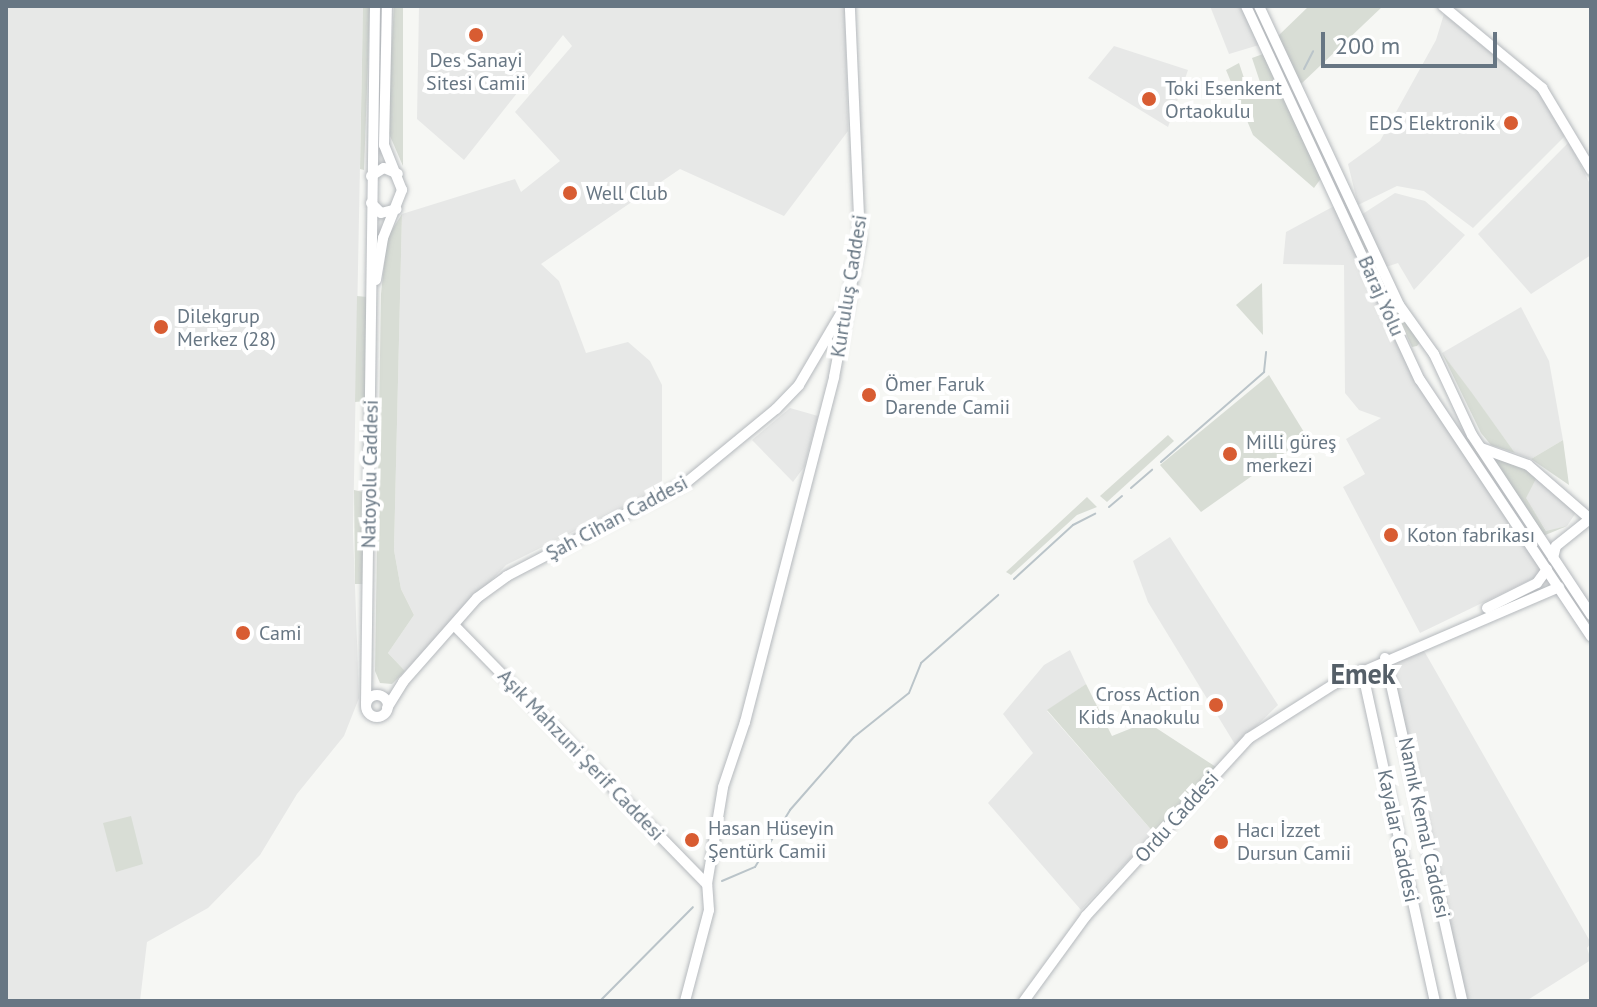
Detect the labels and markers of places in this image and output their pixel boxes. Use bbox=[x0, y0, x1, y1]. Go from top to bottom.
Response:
marker: Des Sanayi Sitesi Camii bbox=[467, 26, 485, 44]
place label: Des Sanayi Sitesi Camii bbox=[426, 48, 526, 95]
place label: Toki Esenkent Ortaokulu bbox=[1165, 76, 1282, 123]
marker: Toki Esenkent Ortaokulu bbox=[1140, 90, 1158, 108]
place label: EDS Elektronik bbox=[1369, 111, 1495, 135]
marker: EDS Elektronik bbox=[1502, 114, 1520, 132]
place label: Well Club bbox=[586, 181, 668, 205]
marker: Well Club bbox=[561, 184, 579, 202]
place label: Dilekgrup Merkez (28) bbox=[177, 304, 276, 351]
marker: Dilekgrup Merkez (28) bbox=[152, 318, 170, 336]
place label: Ömer Faruk Darende Camii bbox=[885, 372, 1010, 419]
marker: Ömer Faruk Darende Camii bbox=[860, 386, 878, 404]
place label: Milli güreş merkezi bbox=[1246, 430, 1336, 477]
marker: Milli güreş merkezi bbox=[1221, 445, 1239, 463]
place label: Koton fabrikası bbox=[1407, 523, 1535, 547]
marker: Koton fabrikası bbox=[1382, 526, 1400, 544]
place label: Cami bbox=[259, 621, 302, 645]
marker: Cami bbox=[234, 624, 252, 642]
place label: Cross Action Kids Anaokulu bbox=[1078, 682, 1200, 729]
marker: Cross Action Kids Anaokulu bbox=[1207, 696, 1225, 714]
place label: Hasan Hüseyin Şentürk Camii bbox=[708, 816, 834, 863]
place label: Hacı İzzet Dursun Camii bbox=[1237, 818, 1351, 865]
marker: Hasan Hüseyin Şentürk Camii bbox=[683, 831, 701, 849]
marker: Hacı İzzet Dursun Camii bbox=[1212, 833, 1230, 851]

